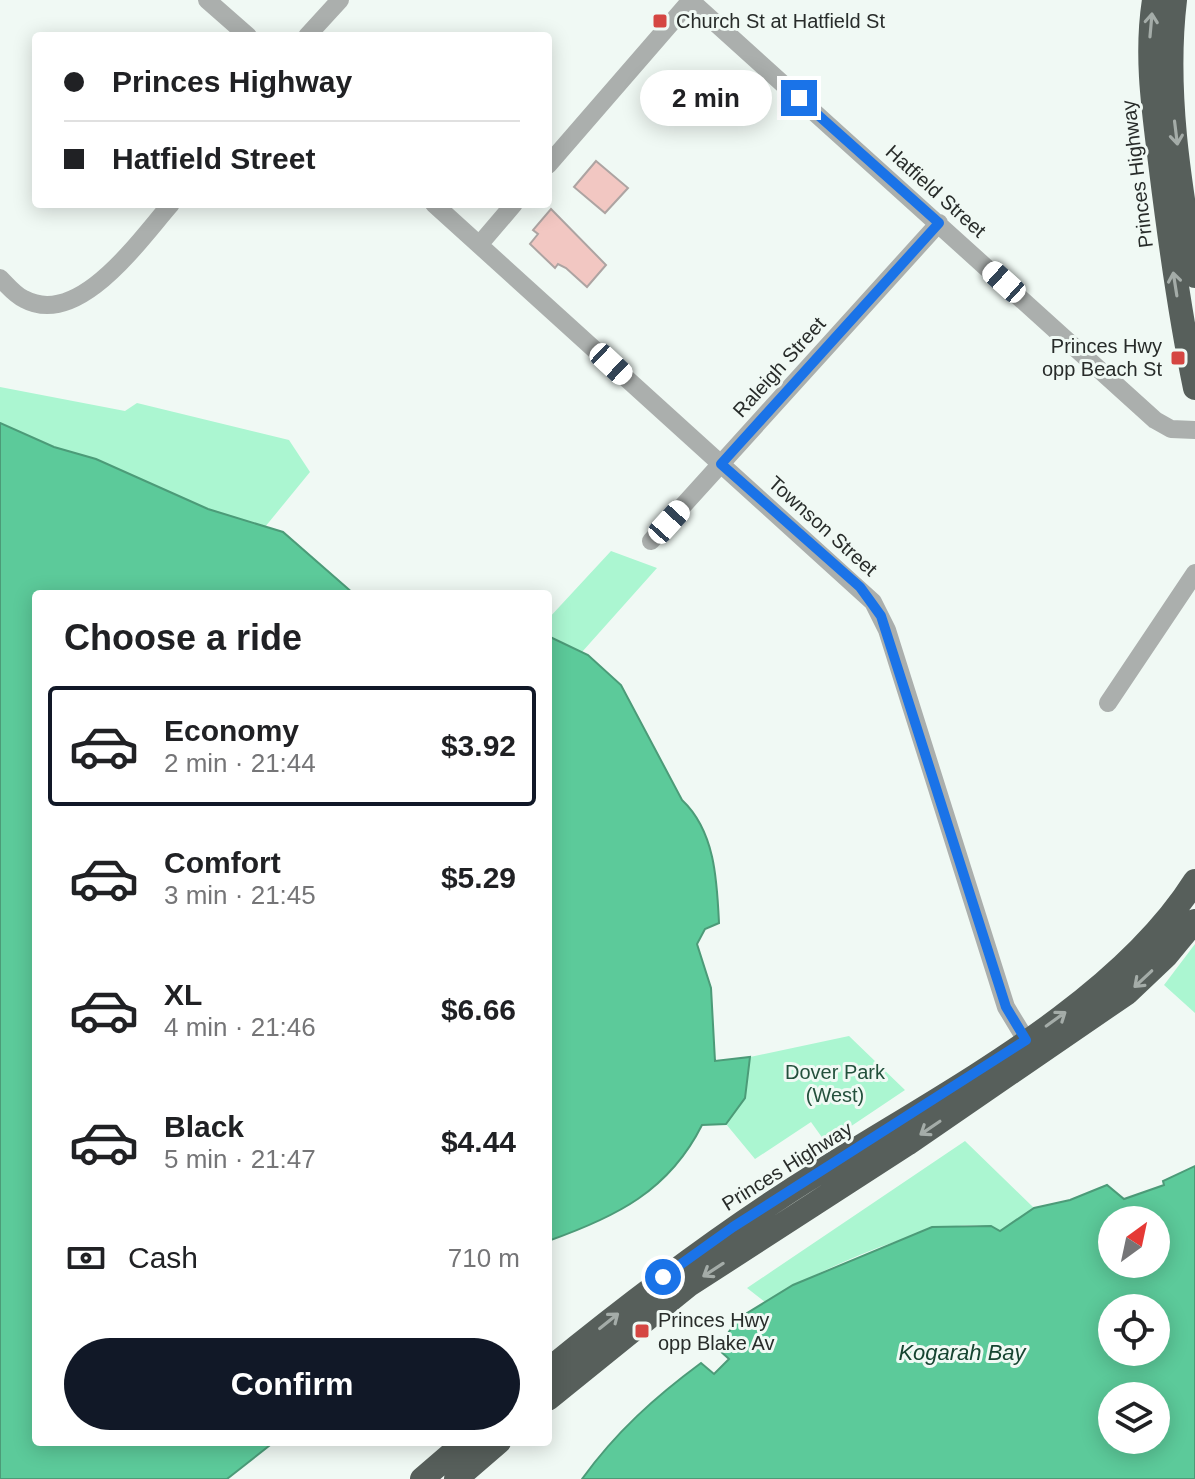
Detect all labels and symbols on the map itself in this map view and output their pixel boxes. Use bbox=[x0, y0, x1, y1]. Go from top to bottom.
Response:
place label: Church St at Hatfield St bbox=[676, 10, 885, 32]
marker: Church St at Hatfield St bbox=[651, 12, 669, 30]
one-way arrow bbox=[1144, 12, 1159, 39]
callout: 2 min bbox=[639, 70, 771, 126]
route end bbox=[781, 80, 817, 116]
street label: Princes Highway bbox=[1117, 99, 1157, 249]
one-way arrow bbox=[1168, 119, 1183, 146]
street label: Hatfield Street bbox=[882, 140, 991, 242]
car bbox=[978, 257, 1030, 307]
one-way arrow bbox=[1167, 271, 1182, 297]
street label: Raleigh Street bbox=[728, 312, 830, 421]
place label: Princes Hwy opp Beach St bbox=[1042, 335, 1162, 380]
car bbox=[585, 339, 637, 389]
marker: Princes Hwy opp Beach St bbox=[1169, 349, 1187, 367]
street label: Townson Street bbox=[764, 472, 882, 581]
car bbox=[644, 496, 694, 548]
one-way arrow bbox=[1133, 969, 1153, 988]
one-way arrow bbox=[1044, 1010, 1066, 1027]
park label: Dover Park (West) bbox=[785, 1061, 886, 1106]
street label: Princes Highway bbox=[718, 1117, 856, 1215]
one-way arrow bbox=[920, 1120, 942, 1136]
north arrow bbox=[1098, 1206, 1170, 1278]
route start bbox=[645, 1259, 681, 1295]
one-way arrow bbox=[702, 1261, 724, 1278]
place label: Princes Hwy opp Blake Av bbox=[658, 1309, 774, 1354]
one-way arrow bbox=[598, 1312, 619, 1330]
marker: Princes Hwy opp Blake Av bbox=[633, 1322, 651, 1340]
water label: Kogarah Bay bbox=[898, 1340, 1028, 1365]

